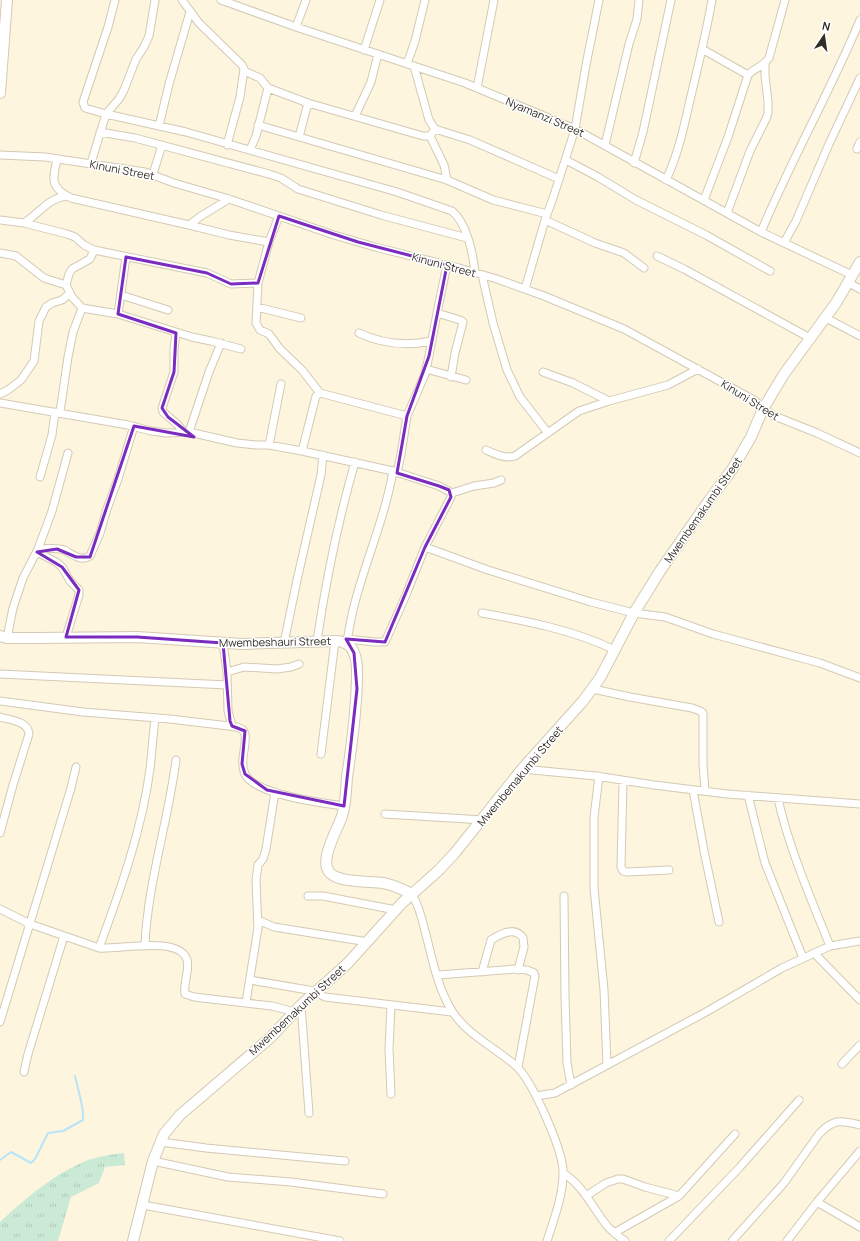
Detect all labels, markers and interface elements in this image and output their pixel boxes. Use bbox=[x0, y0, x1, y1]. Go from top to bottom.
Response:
north arrow bbox=[804, 16, 844, 56]
text: N bbox=[821, 18, 832, 34]
street label: Nyamanzi Street bbox=[504, 93, 587, 140]
street label: Kinuni Street bbox=[88, 156, 156, 183]
street label: Kinuni Street bbox=[410, 249, 478, 280]
street label: Kinuni Street bbox=[718, 376, 782, 423]
street label: Mwembemakumbi Street bbox=[660, 454, 745, 566]
street label: Mwembeshauri Street bbox=[219, 633, 331, 650]
street label: Mwembemakumbi Street bbox=[473, 723, 566, 829]
street label: Mwembemakumbi Street bbox=[245, 961, 348, 1058]

